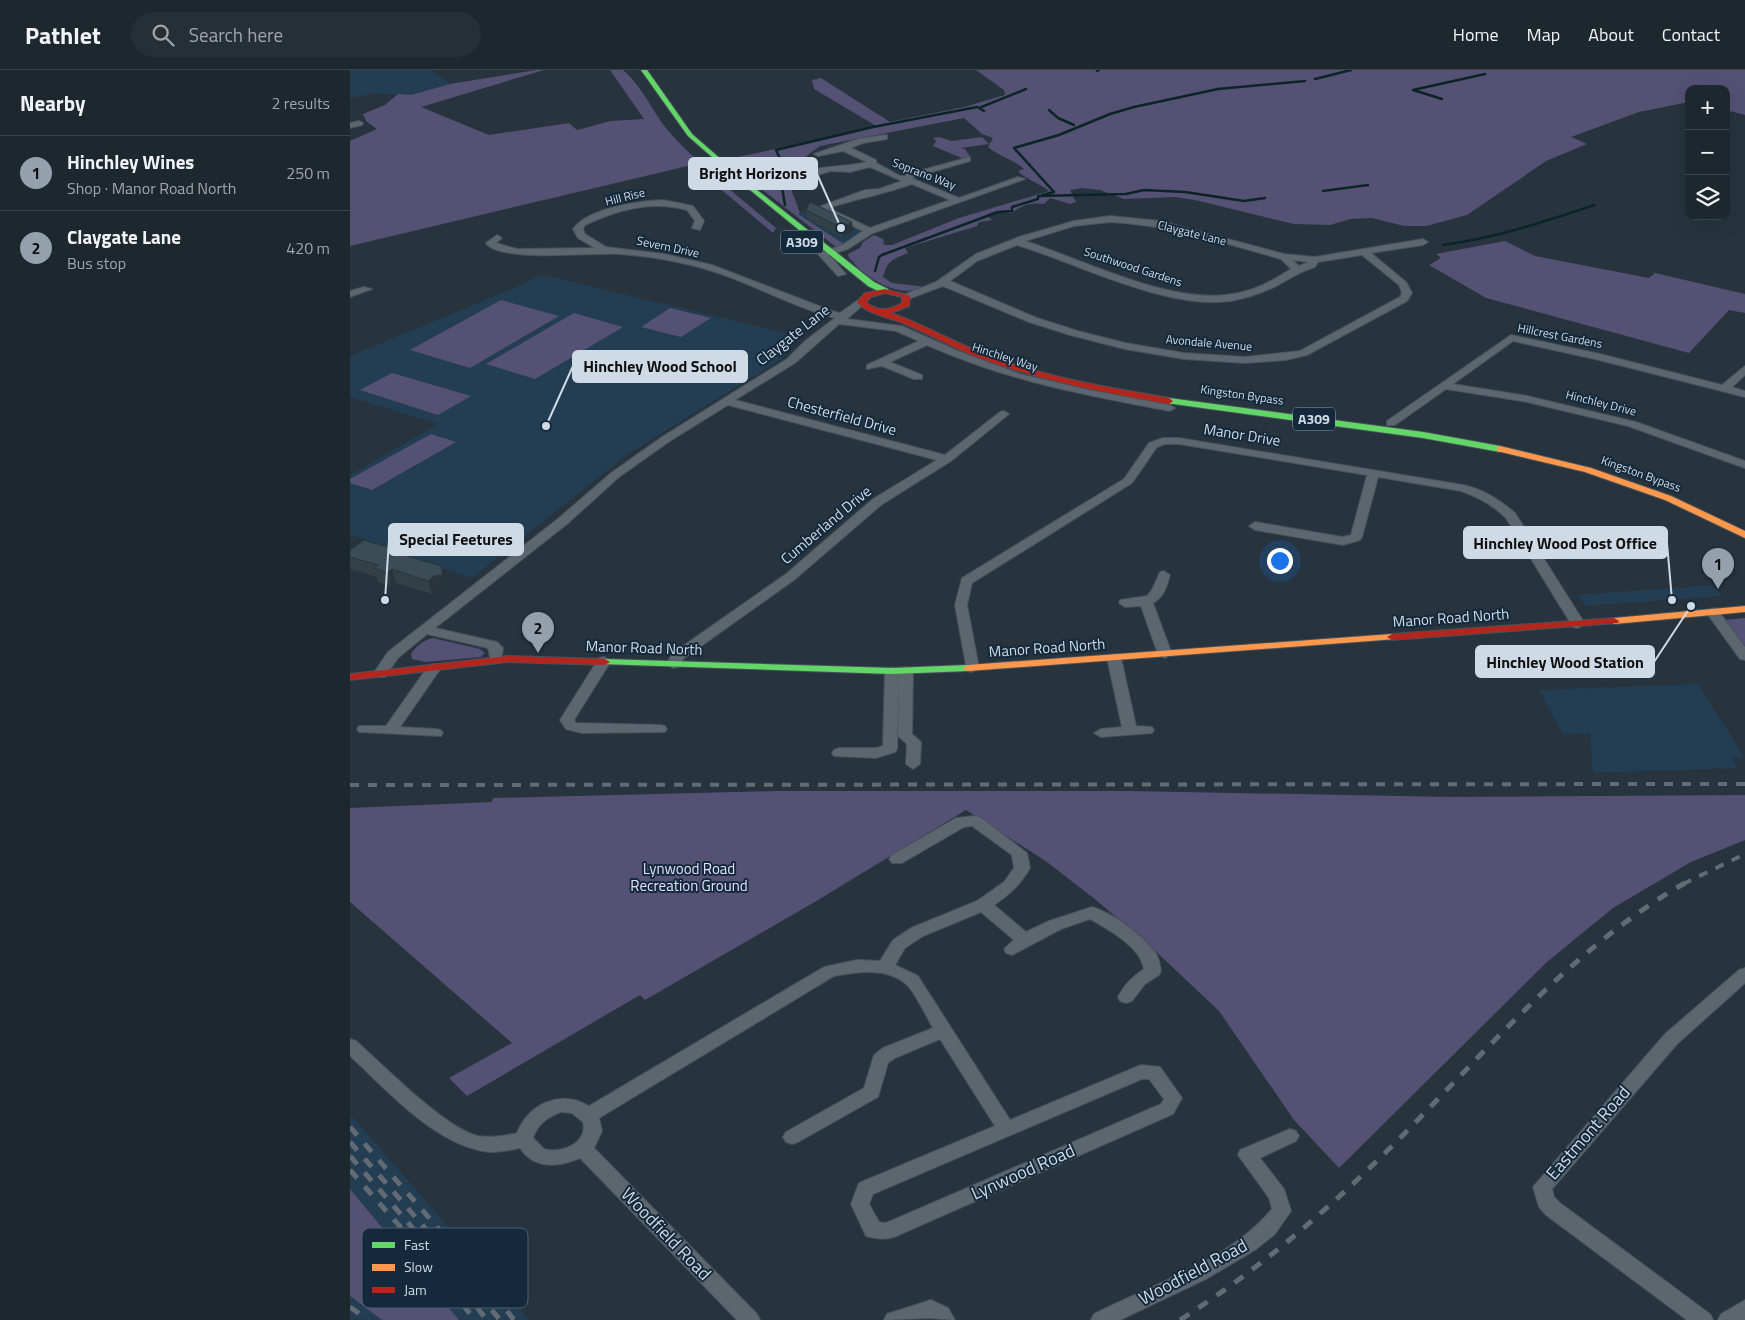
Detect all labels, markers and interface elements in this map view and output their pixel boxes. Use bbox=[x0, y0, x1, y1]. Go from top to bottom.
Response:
search box bbox=[131, 12, 481, 57]
text: Pathlet bbox=[25, 17, 101, 53]
text: Search here bbox=[189, 20, 283, 49]
icon: search bbox=[149, 21, 177, 49]
text: Home bbox=[1453, 21, 1499, 48]
text: Map bbox=[1527, 21, 1560, 48]
text: About bbox=[1588, 21, 1634, 48]
text: Contact bbox=[1662, 21, 1720, 48]
map controls bbox=[1685, 85, 1730, 220]
button: + bbox=[1685, 85, 1730, 130]
text: Nearby bbox=[20, 87, 85, 119]
text: 2 results bbox=[271, 91, 330, 115]
button: − bbox=[1685, 130, 1730, 175]
text: Hinchley Wines bbox=[67, 147, 194, 176]
street label: Soprano Way bbox=[890, 153, 959, 194]
callout: Bright Horizons bbox=[689, 158, 817, 189]
text: 1 bbox=[32, 161, 40, 185]
text: 250 m bbox=[286, 161, 330, 185]
text: Bright Horizons bbox=[699, 161, 807, 185]
button: layers bbox=[1685, 175, 1730, 220]
text: Shop · Manor Road North bbox=[67, 176, 236, 200]
street label: Hill Rise bbox=[603, 182, 647, 211]
street label: Claygate Lane bbox=[1156, 215, 1229, 250]
text: Claygate Lane bbox=[67, 222, 181, 251]
road number: A309 bbox=[781, 230, 823, 253]
street label: Severn Drive bbox=[635, 231, 701, 262]
text: 2 bbox=[32, 236, 40, 260]
text: 420 m bbox=[286, 236, 330, 260]
street label: Southwood Gardens bbox=[1082, 242, 1185, 292]
text: Bus stop bbox=[67, 251, 126, 275]
street label: Claygate Lane bbox=[751, 298, 834, 371]
street label: Hillcrest Gardens bbox=[1516, 318, 1604, 353]
street label: Avondale Avenue bbox=[1165, 329, 1253, 356]
street label: Hinchley Way bbox=[970, 337, 1041, 376]
callout: Hinchley Wood School bbox=[573, 351, 747, 382]
text: Hinchley Wood School bbox=[583, 354, 737, 378]
street label: Kingston Bypass bbox=[1199, 379, 1285, 410]
street label: Hinchley Drive bbox=[1564, 385, 1638, 420]
street label: Chesterfield Drive bbox=[785, 390, 899, 441]
road number: A309 bbox=[1293, 408, 1335, 430]
street label: Manor Drive bbox=[1202, 417, 1282, 452]
street label: Kingston Bypass bbox=[1598, 450, 1684, 497]
street label: Cumberland Drive bbox=[775, 480, 876, 569]
callout: Special Feetures bbox=[389, 524, 523, 555]
text: Special Feetures bbox=[399, 527, 513, 551]
callout: Hinchley Wood Post Office bbox=[1464, 527, 1667, 558]
text: Hinchley Wood Post Office bbox=[1473, 531, 1657, 555]
your location bbox=[1267, 548, 1293, 574]
pin: 1 bbox=[1702, 548, 1734, 589]
street label: Manor Road North bbox=[1392, 602, 1510, 633]
pin: 2 bbox=[522, 612, 554, 653]
street label: Manor Road North bbox=[988, 632, 1106, 663]
street label: Manor Road North bbox=[585, 634, 703, 661]
callout: Hinchley Wood Station bbox=[1476, 646, 1654, 677]
text: Hinchley Wood Station bbox=[1486, 650, 1644, 674]
park label: Lynwood Road Recreation Ground bbox=[630, 857, 748, 897]
street label: Eastmont Road bbox=[1539, 1080, 1636, 1186]
street label: Lynwood Road bbox=[967, 1137, 1079, 1206]
street label: Woodfield Road bbox=[615, 1181, 718, 1286]
legend bbox=[362, 1228, 528, 1308]
street label: Woodfield Road bbox=[1134, 1232, 1252, 1312]
text: Fast bbox=[404, 1234, 429, 1255]
text: Slow bbox=[404, 1256, 433, 1277]
text: Jam bbox=[404, 1279, 427, 1300]

